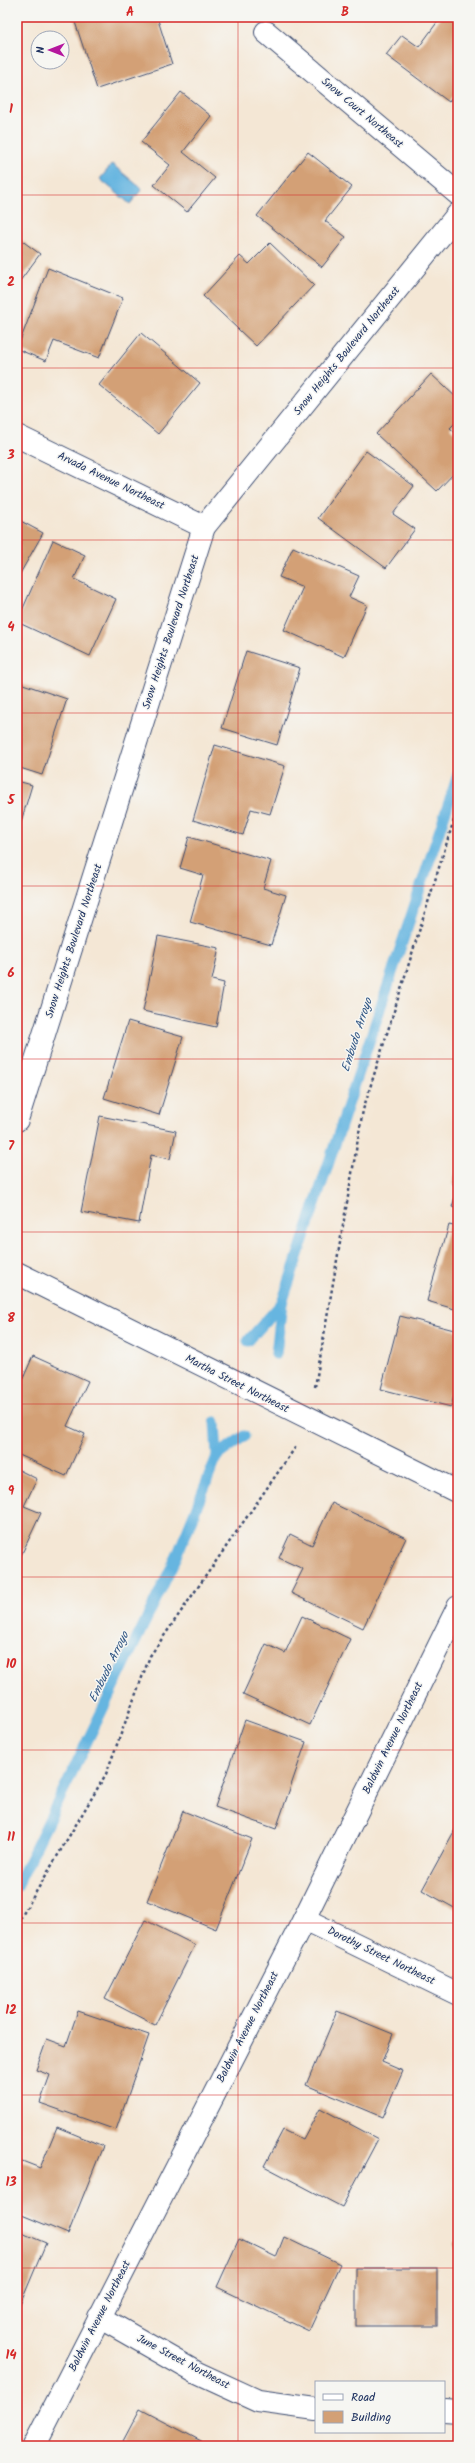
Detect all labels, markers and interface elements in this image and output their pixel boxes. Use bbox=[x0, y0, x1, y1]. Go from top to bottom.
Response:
text: A bbox=[126, 2, 134, 23]
text: B bbox=[341, 2, 349, 23]
north arrow bbox=[30, 30, 70, 70]
text: N bbox=[32, 46, 50, 53]
street label: Snow Court Northeast bbox=[317, 73, 408, 153]
text: 1 bbox=[9, 99, 13, 120]
text: 2 bbox=[7, 272, 15, 293]
street label: Snow Heights Boulevard Northeast bbox=[289, 282, 405, 419]
text: 3 bbox=[6, 445, 15, 466]
street label: Arvada Avenue Northeast bbox=[54, 447, 168, 515]
street label: Snow Heights Boulevard Northeast bbox=[137, 552, 205, 712]
text: 4 bbox=[7, 617, 15, 638]
text: 5 bbox=[7, 790, 16, 811]
street label: Snow Heights Boulevard Northeast bbox=[40, 861, 108, 1021]
text: 6 bbox=[7, 963, 15, 984]
water label: Embudo Arroyo bbox=[336, 994, 378, 1074]
text: 7 bbox=[8, 1136, 15, 1157]
text: 8 bbox=[7, 1308, 15, 1329]
street label: Martha Street Northeast bbox=[182, 1350, 293, 1418]
text: 9 bbox=[8, 1481, 15, 1502]
water label: Embudo Arroyo bbox=[84, 1627, 135, 1706]
text: 10 bbox=[6, 1654, 17, 1675]
street label: Baldwin Avenue Northeast bbox=[358, 1678, 428, 1797]
text: 11 bbox=[7, 1827, 15, 1848]
street label: Dorothy Street Northeast bbox=[324, 1922, 439, 1990]
street label: Baldwin Avenue Northeast bbox=[212, 1968, 284, 2086]
text: 12 bbox=[5, 2000, 17, 2021]
text: 13 bbox=[5, 2172, 17, 2193]
street label: Baldwin Avenue Northeast bbox=[64, 2257, 136, 2375]
street label: June Street Northeast bbox=[133, 2330, 233, 2395]
text: 14 bbox=[5, 2345, 17, 2366]
legend bbox=[315, 2381, 445, 2433]
text: Road bbox=[351, 2388, 376, 2407]
text: Building bbox=[351, 2408, 391, 2427]

